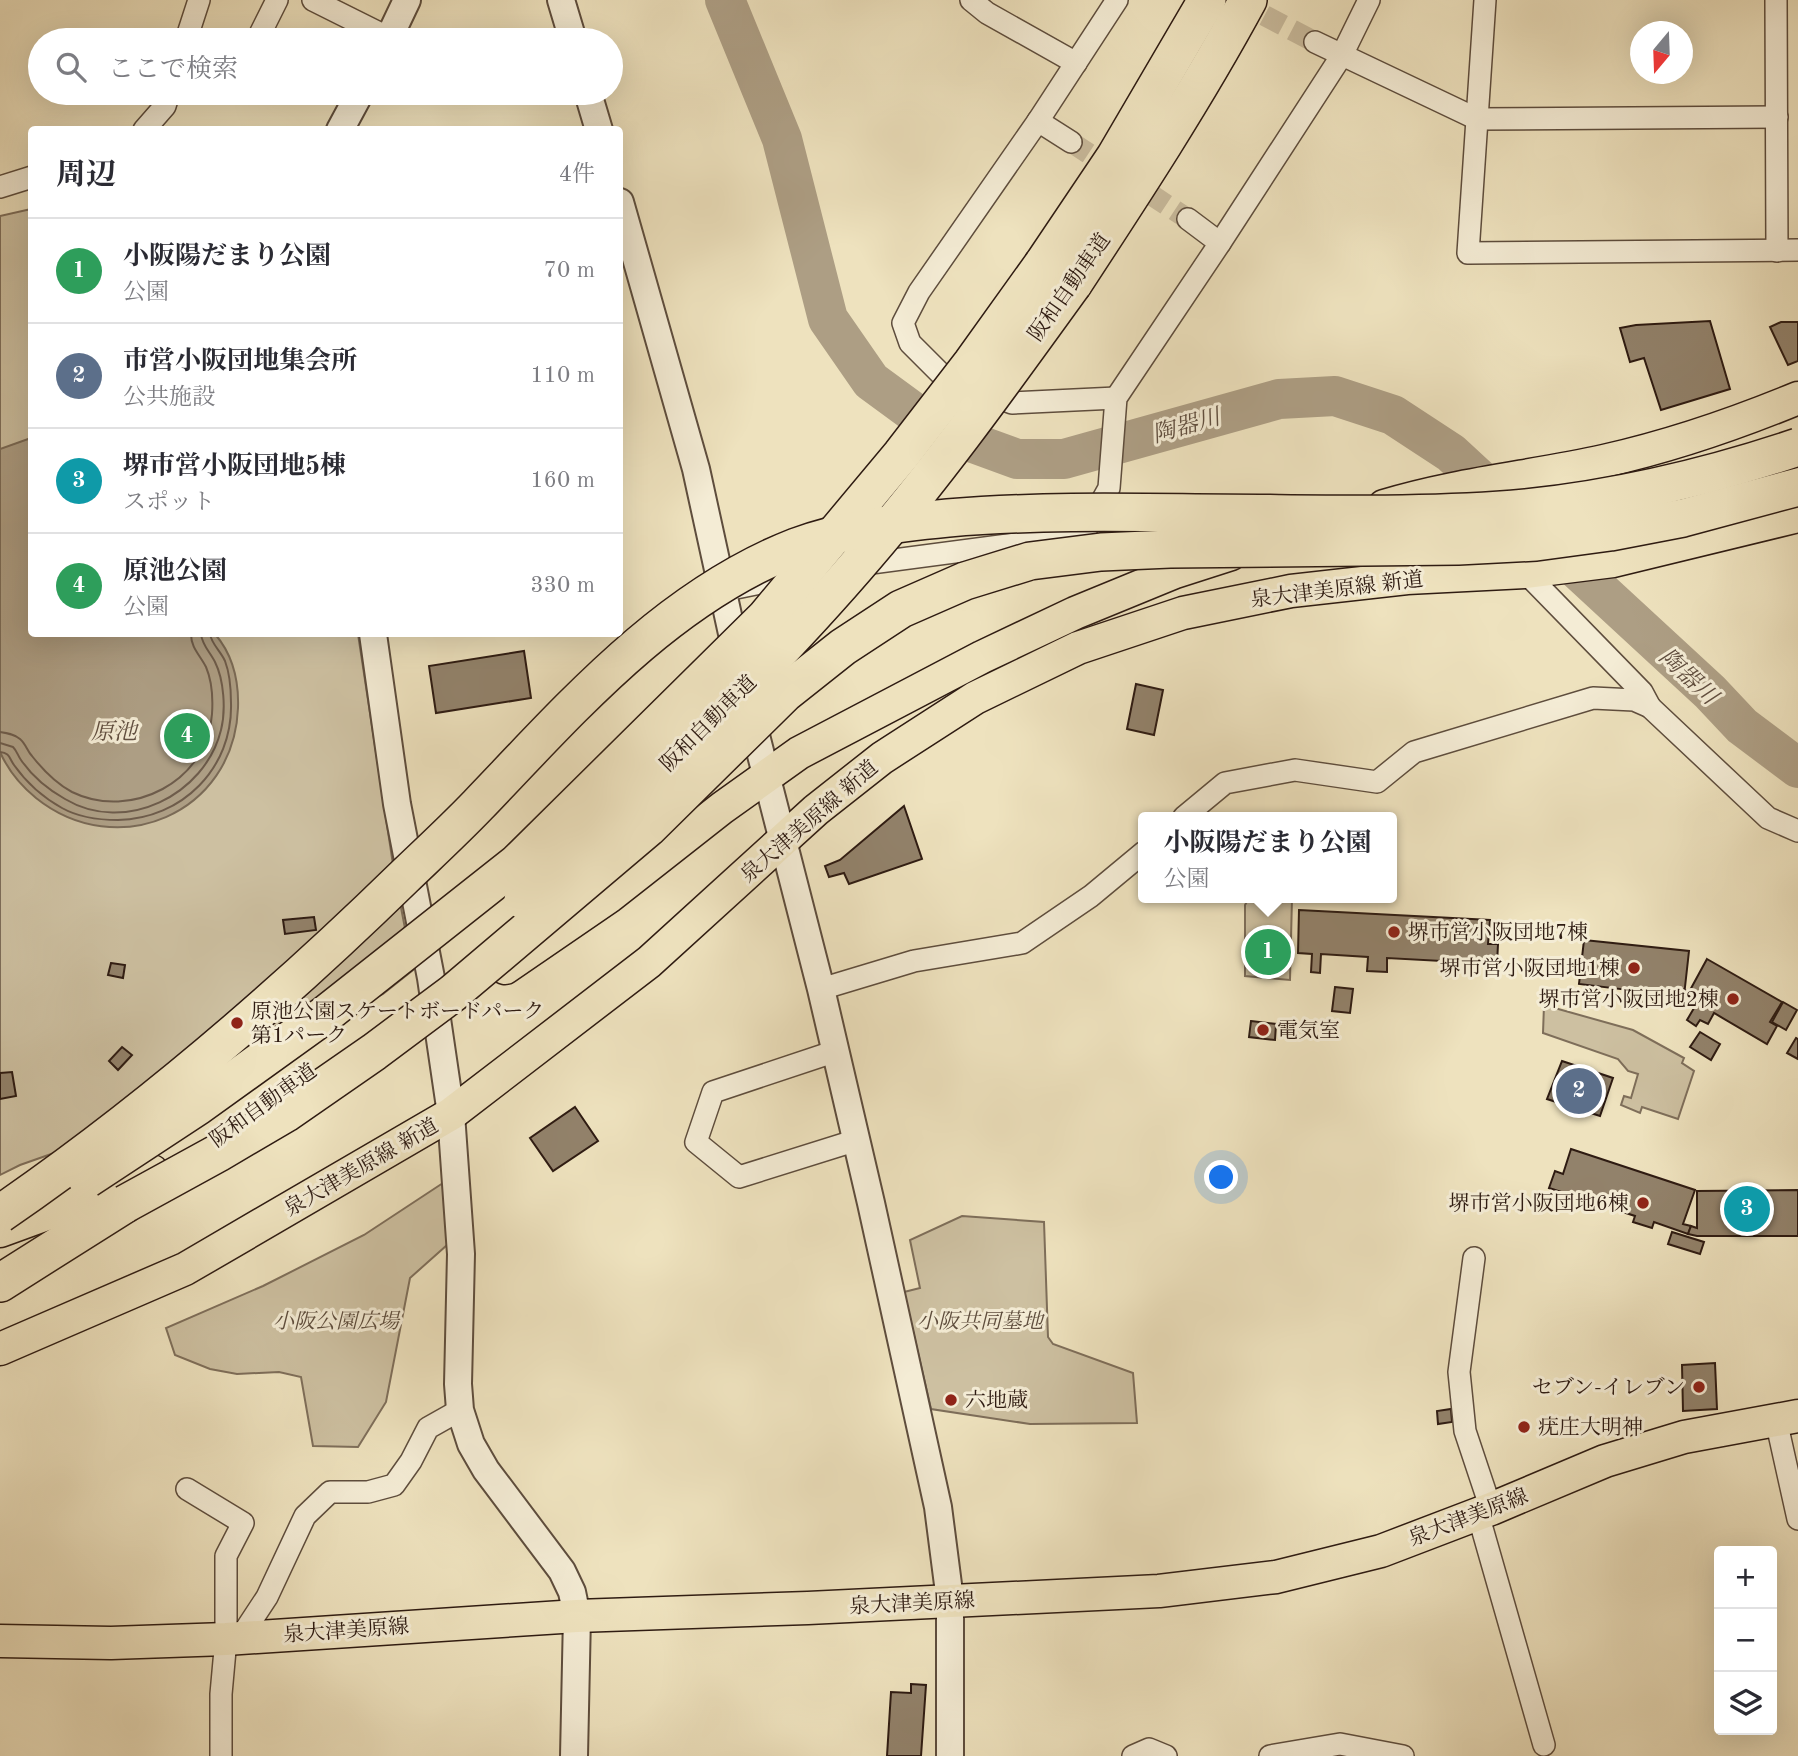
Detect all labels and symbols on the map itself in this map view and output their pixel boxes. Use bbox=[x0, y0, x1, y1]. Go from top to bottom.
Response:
north arrow bbox=[1630, 21, 1693, 84]
street label: 阪和自動車道 bbox=[1024, 229, 1115, 345]
water label: 陶器川 bbox=[1150, 403, 1226, 447]
street label: 泉大津美原線 新道 bbox=[1249, 567, 1425, 612]
water label: 陶器川 bbox=[1655, 644, 1725, 711]
street label: 阪和自動車道 bbox=[656, 671, 761, 776]
pin: 4 bbox=[164, 710, 210, 762]
water label: 原池 bbox=[91, 720, 140, 744]
street label: 泉大津美原線 新道 bbox=[736, 756, 882, 887]
place label: 堺市営小阪団地7棟 bbox=[1408, 921, 1588, 944]
marker: 堺市営小阪団地7棟 bbox=[1386, 924, 1402, 940]
pin: 1 bbox=[1245, 926, 1291, 978]
place label: 堺市営小阪団地1棟 bbox=[1440, 957, 1620, 980]
marker: 堺市営小阪団地1棟 bbox=[1626, 960, 1642, 976]
place label: 堺市営小阪団地2棟 bbox=[1539, 988, 1719, 1011]
marker: 堺市営小阪団地2棟 bbox=[1725, 991, 1741, 1007]
place label: 原池公園スケートボードパーク 第1パーク bbox=[251, 1000, 545, 1047]
marker: 原池公園スケートボードパーク 第1パーク bbox=[229, 1015, 245, 1031]
place label: 電気室 bbox=[1277, 1019, 1340, 1042]
marker: 電気室 bbox=[1255, 1022, 1271, 1038]
street label: 阪和自動車道 bbox=[206, 1059, 321, 1152]
pin: 2 bbox=[1556, 1065, 1602, 1117]
street label: 泉大津美原線 新道 bbox=[280, 1114, 442, 1221]
your location bbox=[1204, 1160, 1238, 1194]
pin: 3 bbox=[1724, 1183, 1770, 1235]
place label: 堺市営小阪団地6棟 bbox=[1449, 1192, 1629, 1215]
marker: 堺市営小阪団地6棟 bbox=[1635, 1195, 1651, 1211]
park label: 小阪公園広場 bbox=[273, 1310, 401, 1333]
park label: 小阪共同墓地 bbox=[917, 1310, 1045, 1333]
place label: セブン-イレブン bbox=[1532, 1376, 1685, 1399]
marker: セブン-イレブン bbox=[1691, 1379, 1707, 1395]
place label: 六地蔵 bbox=[965, 1389, 1028, 1412]
marker: 六地蔵 bbox=[943, 1392, 959, 1408]
place label: 疣庄大明神 bbox=[1538, 1416, 1643, 1439]
marker: 疣庄大明神 bbox=[1516, 1419, 1532, 1435]
street label: 泉大津美原線 bbox=[1405, 1484, 1531, 1551]
street label: 泉大津美原線 bbox=[849, 1589, 976, 1618]
street label: 泉大津美原線 bbox=[282, 1615, 410, 1646]

